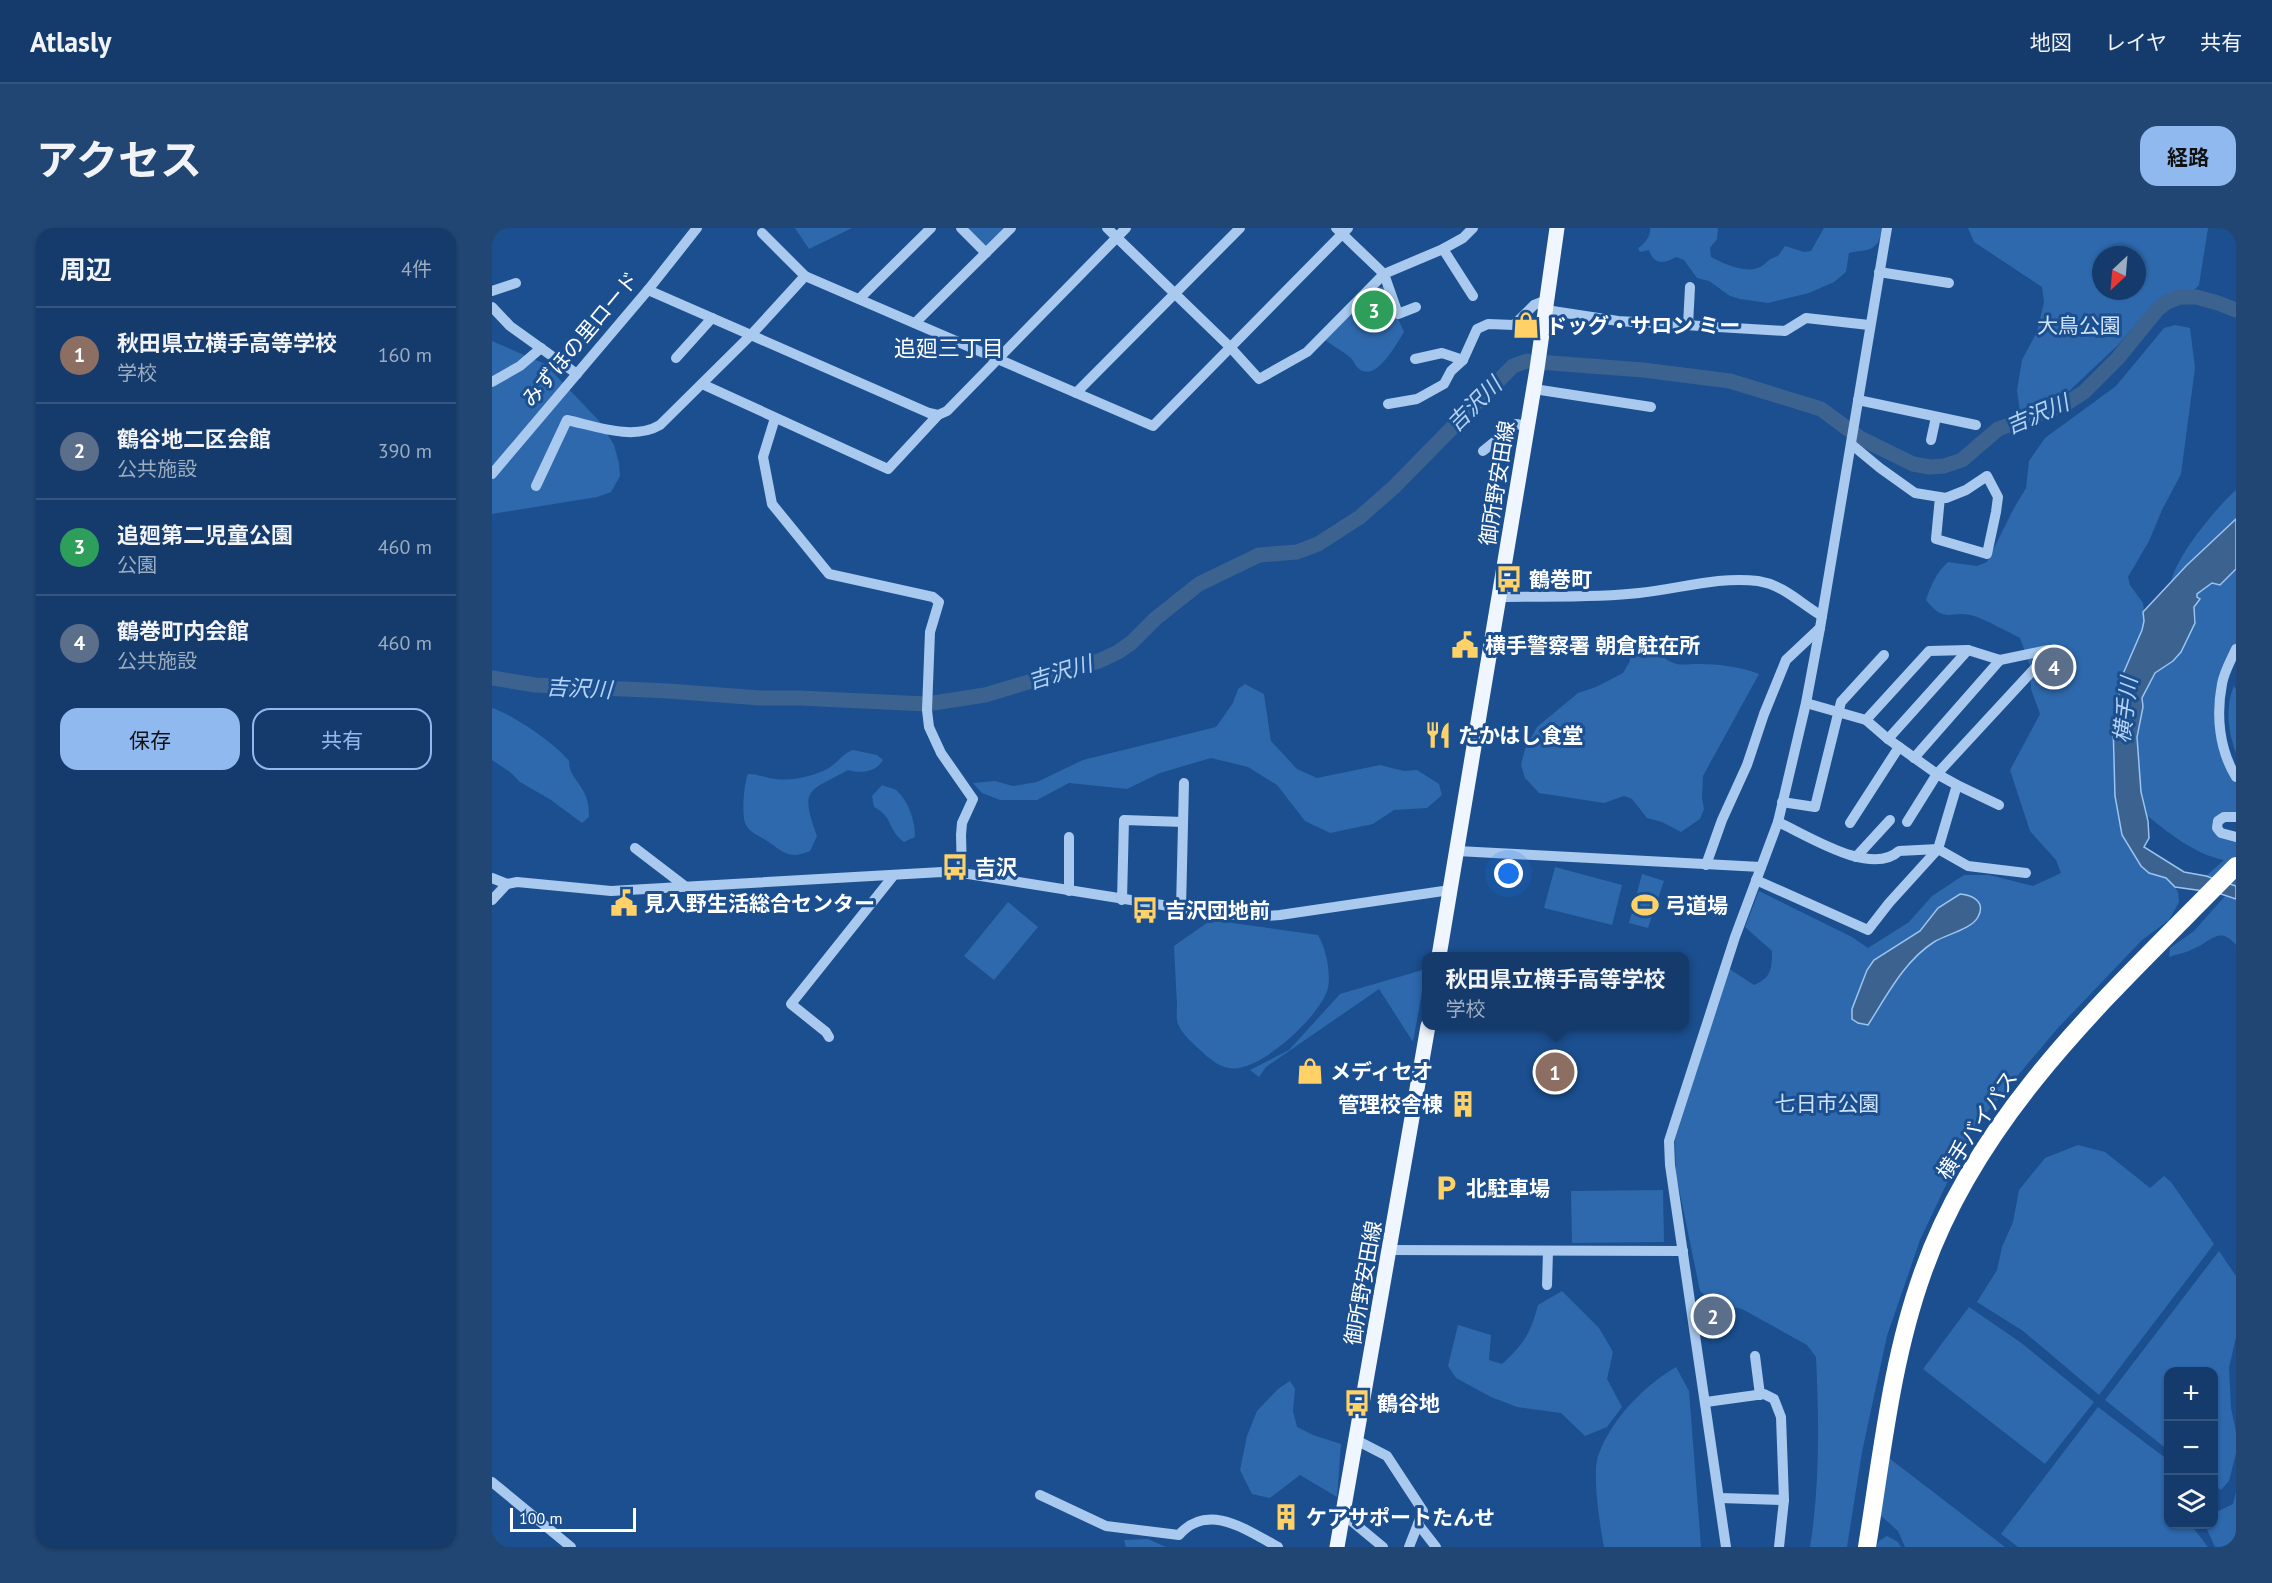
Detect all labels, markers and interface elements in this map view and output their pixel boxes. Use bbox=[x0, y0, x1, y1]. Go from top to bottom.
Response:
text: Atlasly bbox=[30, 23, 112, 60]
text: 地図 bbox=[2030, 29, 2072, 56]
text: レイヤ bbox=[2105, 29, 2167, 56]
text: 共有 bbox=[2200, 29, 2242, 56]
button: 経路 bbox=[2140, 126, 2236, 186]
text: アクセス bbox=[36, 132, 202, 187]
north arrow bbox=[2092, 246, 2146, 300]
text: 周辺 bbox=[60, 253, 112, 286]
text: 4件 bbox=[401, 256, 432, 282]
street label: みずほの里ロード bbox=[516, 266, 644, 412]
pin: 3 bbox=[1354, 288, 1394, 332]
shop icon: ドッグ・サロン ミー bbox=[1511, 310, 1541, 340]
place label: ドッグ・サロン ミー bbox=[1546, 312, 1740, 339]
park label: 大鳥公園 bbox=[2037, 312, 2121, 339]
text: 秋田県立横手高等学校 bbox=[117, 329, 337, 357]
district label: 追廻三丁目 bbox=[894, 334, 1004, 362]
text: 1 bbox=[74, 342, 85, 368]
text: 160 m bbox=[378, 342, 432, 368]
text: 学校 bbox=[117, 360, 157, 386]
water label: 吉沢川 bbox=[1441, 369, 1509, 437]
water label: 吉沢川 bbox=[2001, 387, 2075, 440]
street label: 御所野安田線 bbox=[1474, 419, 1520, 547]
text: 鶴谷地二区会館 bbox=[117, 425, 271, 453]
text: 2 bbox=[74, 438, 85, 464]
text: 390 m bbox=[378, 438, 432, 464]
text: 公共施設 bbox=[117, 456, 197, 482]
text: 追廻第二児童公園 bbox=[117, 521, 293, 549]
text: 3 bbox=[74, 534, 85, 560]
text: 460 m bbox=[378, 534, 432, 560]
text: 公園 bbox=[117, 552, 157, 578]
bus stop icon: 鶴巻町 bbox=[1494, 564, 1524, 594]
place label: 鶴巻町 bbox=[1529, 566, 1592, 593]
text: 鶴巻町内会館 bbox=[117, 617, 249, 645]
text: 4 bbox=[74, 630, 85, 656]
text: 460 m bbox=[378, 630, 432, 656]
public building icon: 横手警察署 朝倉駐在所 bbox=[1450, 630, 1480, 660]
place label: 横手警察署 朝倉駐在所 bbox=[1485, 632, 1700, 659]
pin: 4 bbox=[2034, 644, 2074, 690]
text: 公共施設 bbox=[117, 648, 197, 674]
water label: 吉沢川 bbox=[1024, 648, 1098, 695]
water label: 吉沢川 bbox=[545, 672, 615, 704]
water label: 横手川 bbox=[2107, 674, 2143, 744]
button: 保存 bbox=[60, 708, 240, 770]
button: 共有 bbox=[252, 708, 432, 770]
restaurant icon: たかはし食堂 bbox=[1423, 720, 1453, 750]
place label: たかはし食堂 bbox=[1458, 722, 1583, 749]
bus stop icon: 吉沢 bbox=[940, 852, 970, 882]
place label: 吉沢 bbox=[975, 854, 1017, 881]
your location bbox=[1494, 859, 1523, 888]
public building icon: 見入野生活総合センター bbox=[609, 888, 639, 918]
place label: 見入野生活総合センター bbox=[644, 890, 875, 917]
sports icon: 弓道場 bbox=[1630, 890, 1660, 920]
place label: 弓道場 bbox=[1665, 892, 1728, 919]
bus stop icon: 吉沢団地前 bbox=[1130, 895, 1160, 925]
place label: 吉沢団地前 bbox=[1165, 897, 1270, 924]
popup bbox=[1422, 952, 1689, 1030]
text: 秋田県立横手高等学校 bbox=[1445, 965, 1666, 993]
text: 学校 bbox=[1445, 996, 1485, 1022]
pin: 1 bbox=[1536, 1050, 1574, 1094]
shop icon: メディセオ bbox=[1295, 1056, 1325, 1086]
place label: メディセオ bbox=[1330, 1058, 1434, 1085]
street label: 横手バイパス bbox=[1931, 1065, 2023, 1185]
building icon: 管理校舎棟 bbox=[1448, 1089, 1478, 1119]
park label: 七日市公園 bbox=[1775, 1090, 1880, 1117]
place label: 管理校舎棟 bbox=[1338, 1091, 1443, 1118]
parking icon: 北駐車場 bbox=[1431, 1173, 1461, 1203]
place label: 北駐車場 bbox=[1466, 1175, 1550, 1202]
street label: 御所野安田線 bbox=[1339, 1219, 1387, 1347]
pin: 2 bbox=[1694, 1294, 1732, 1338]
map controls bbox=[2164, 1367, 2218, 1529]
button: + bbox=[2164, 1367, 2218, 1421]
bus stop icon: 鶴谷地 bbox=[1342, 1388, 1372, 1418]
place label: 鶴谷地 bbox=[1377, 1390, 1440, 1417]
button: − bbox=[2164, 1421, 2218, 1475]
button: layers bbox=[2164, 1475, 2218, 1529]
building icon: ケアサポートたんせ bbox=[1271, 1502, 1301, 1532]
place label: ケアサポートたんせ bbox=[1306, 1504, 1495, 1531]
scale bar bbox=[510, 1505, 636, 1532]
text: 100 m bbox=[519, 1508, 562, 1528]

